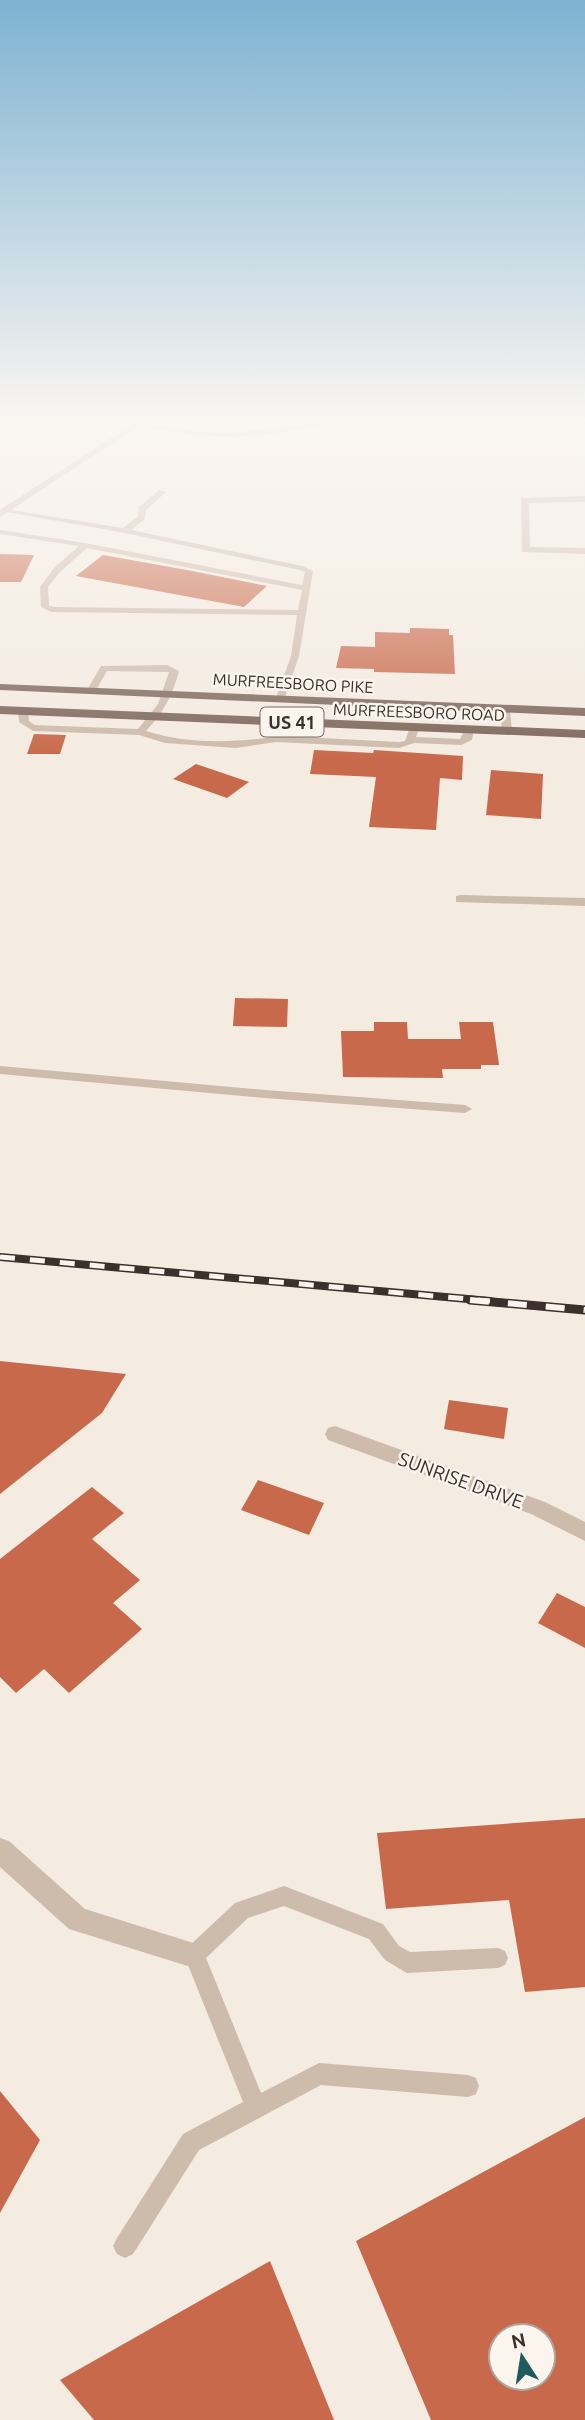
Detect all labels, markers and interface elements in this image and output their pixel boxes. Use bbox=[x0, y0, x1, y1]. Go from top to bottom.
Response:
street label: MURFREESBORO PIKE bbox=[212, 670, 374, 696]
street label: MURFREESBORO ROAD bbox=[333, 700, 505, 724]
road number: US 41 bbox=[260, 708, 324, 736]
street label: SUNRISE DRIVE bbox=[396, 1447, 526, 1513]
north arrow bbox=[487, 2322, 557, 2392]
text: N bbox=[509, 2328, 528, 2353]

